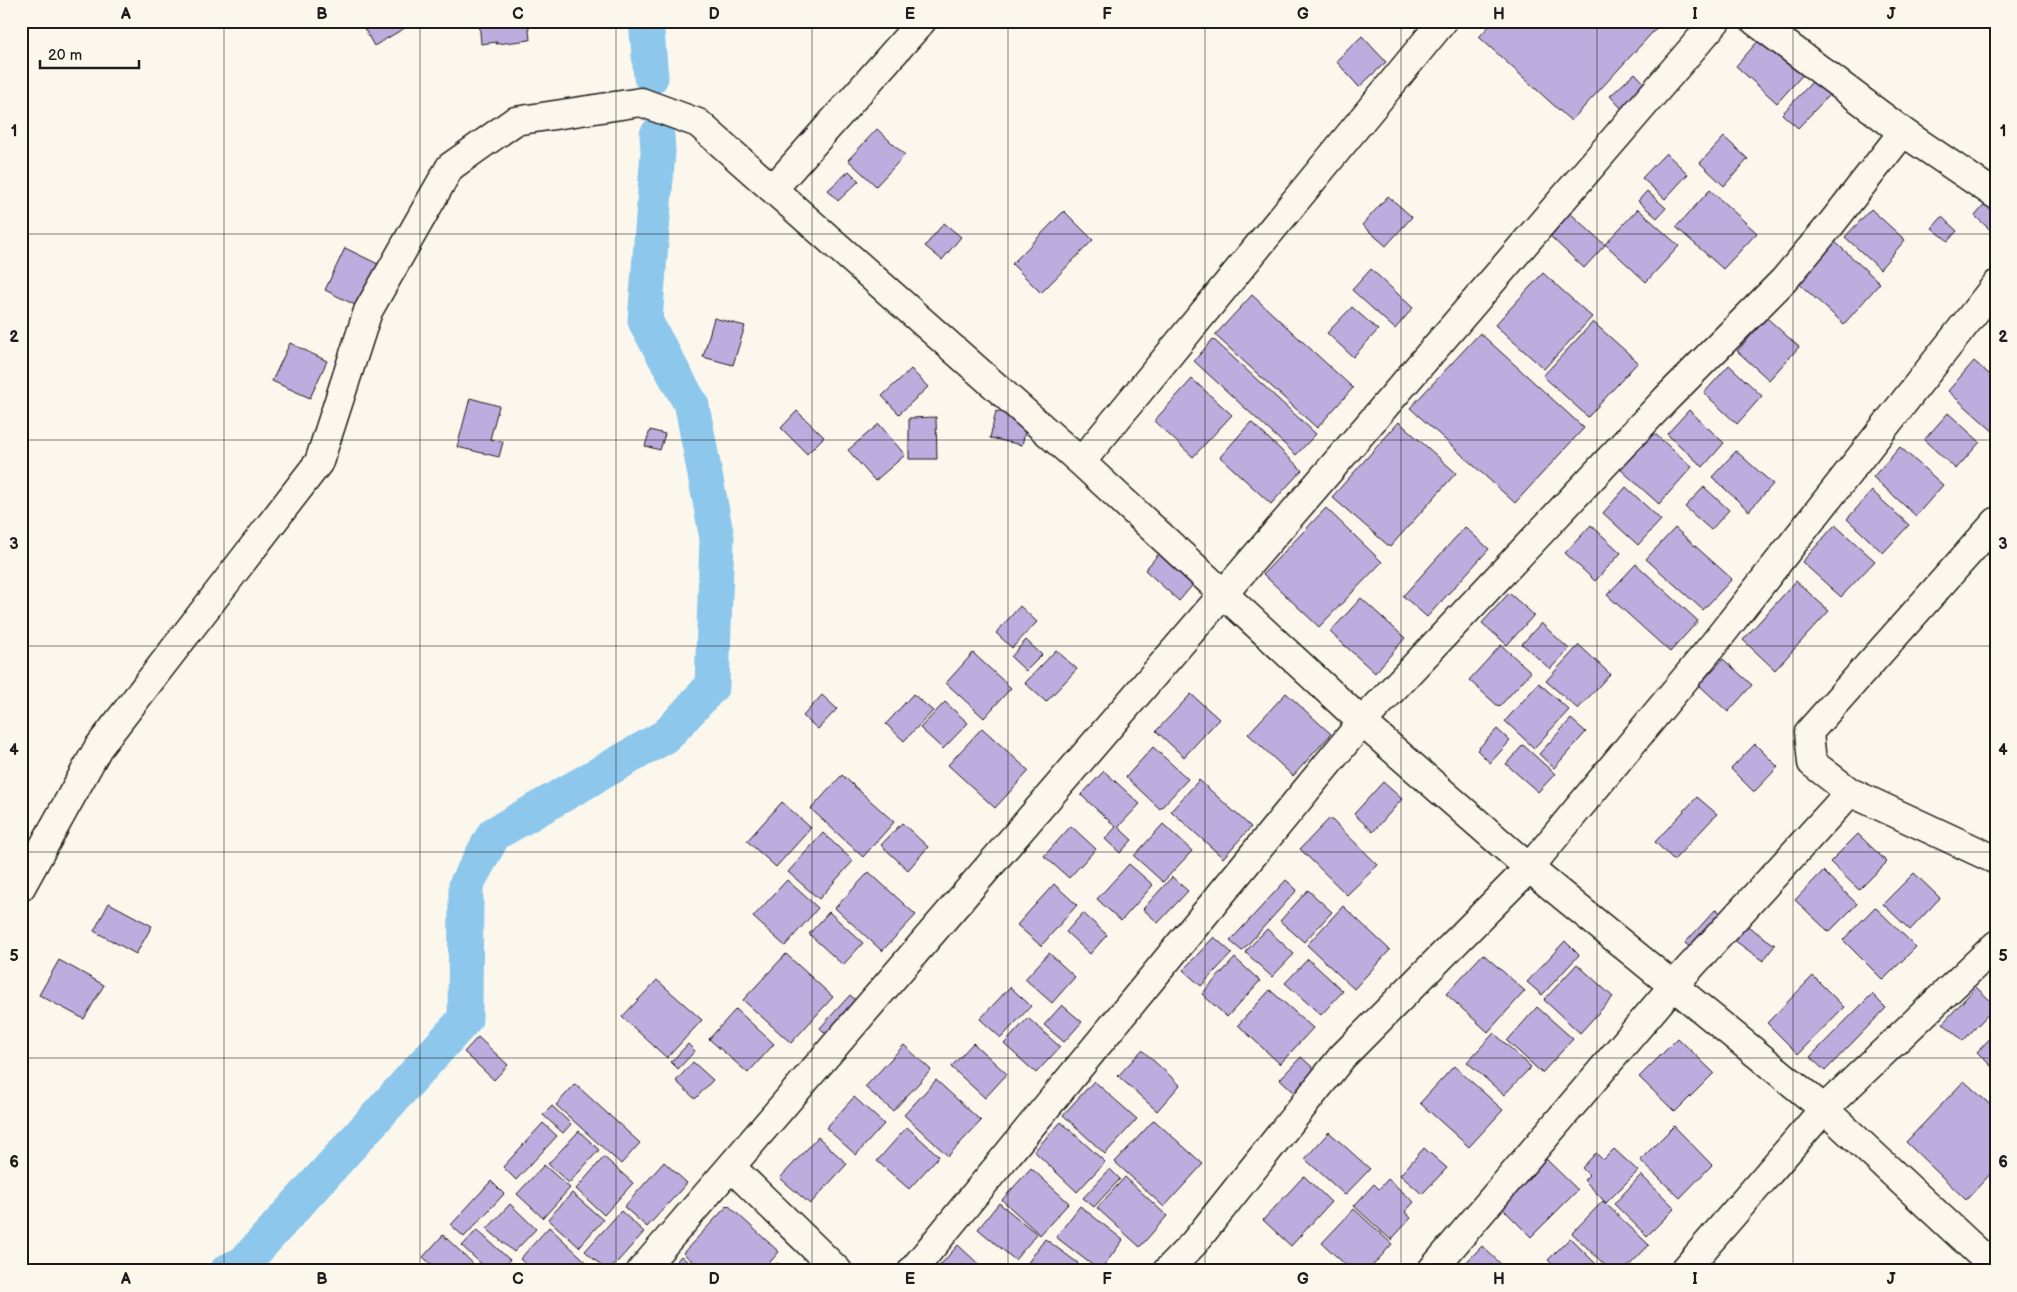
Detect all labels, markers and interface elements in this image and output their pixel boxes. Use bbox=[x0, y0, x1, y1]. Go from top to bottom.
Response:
text: A bbox=[120, 5, 131, 24]
text: B bbox=[316, 5, 328, 24]
text: C bbox=[512, 5, 524, 24]
text: D bbox=[708, 5, 720, 24]
text: E bbox=[905, 5, 915, 24]
text: F bbox=[1102, 5, 1112, 24]
text: G bbox=[1297, 5, 1309, 24]
text: H bbox=[1493, 5, 1505, 24]
text: I bbox=[1692, 5, 1698, 24]
text: J bbox=[1887, 5, 1896, 24]
scale bar bbox=[40, 38, 139, 70]
text: 20 m bbox=[48, 46, 82, 65]
text: 1 bbox=[11, 122, 17, 141]
text: 1 bbox=[2000, 122, 2006, 141]
text: 2 bbox=[9, 328, 19, 347]
text: 2 bbox=[1998, 328, 2008, 347]
text: 3 bbox=[9, 535, 19, 554]
text: 3 bbox=[1998, 535, 2008, 554]
text: 4 bbox=[9, 741, 19, 760]
text: 4 bbox=[1998, 741, 2008, 760]
text: 5 bbox=[9, 947, 19, 966]
text: 5 bbox=[1998, 947, 2008, 966]
text: 6 bbox=[9, 1153, 19, 1172]
text: 6 bbox=[1998, 1153, 2008, 1172]
text: A bbox=[120, 1270, 131, 1289]
text: B bbox=[316, 1270, 328, 1289]
text: C bbox=[512, 1270, 524, 1289]
text: D bbox=[708, 1270, 720, 1289]
text: E bbox=[905, 1270, 915, 1289]
text: F bbox=[1102, 1270, 1112, 1289]
text: G bbox=[1297, 1270, 1309, 1289]
text: H bbox=[1493, 1270, 1505, 1289]
text: I bbox=[1692, 1270, 1698, 1289]
text: J bbox=[1887, 1270, 1896, 1289]

